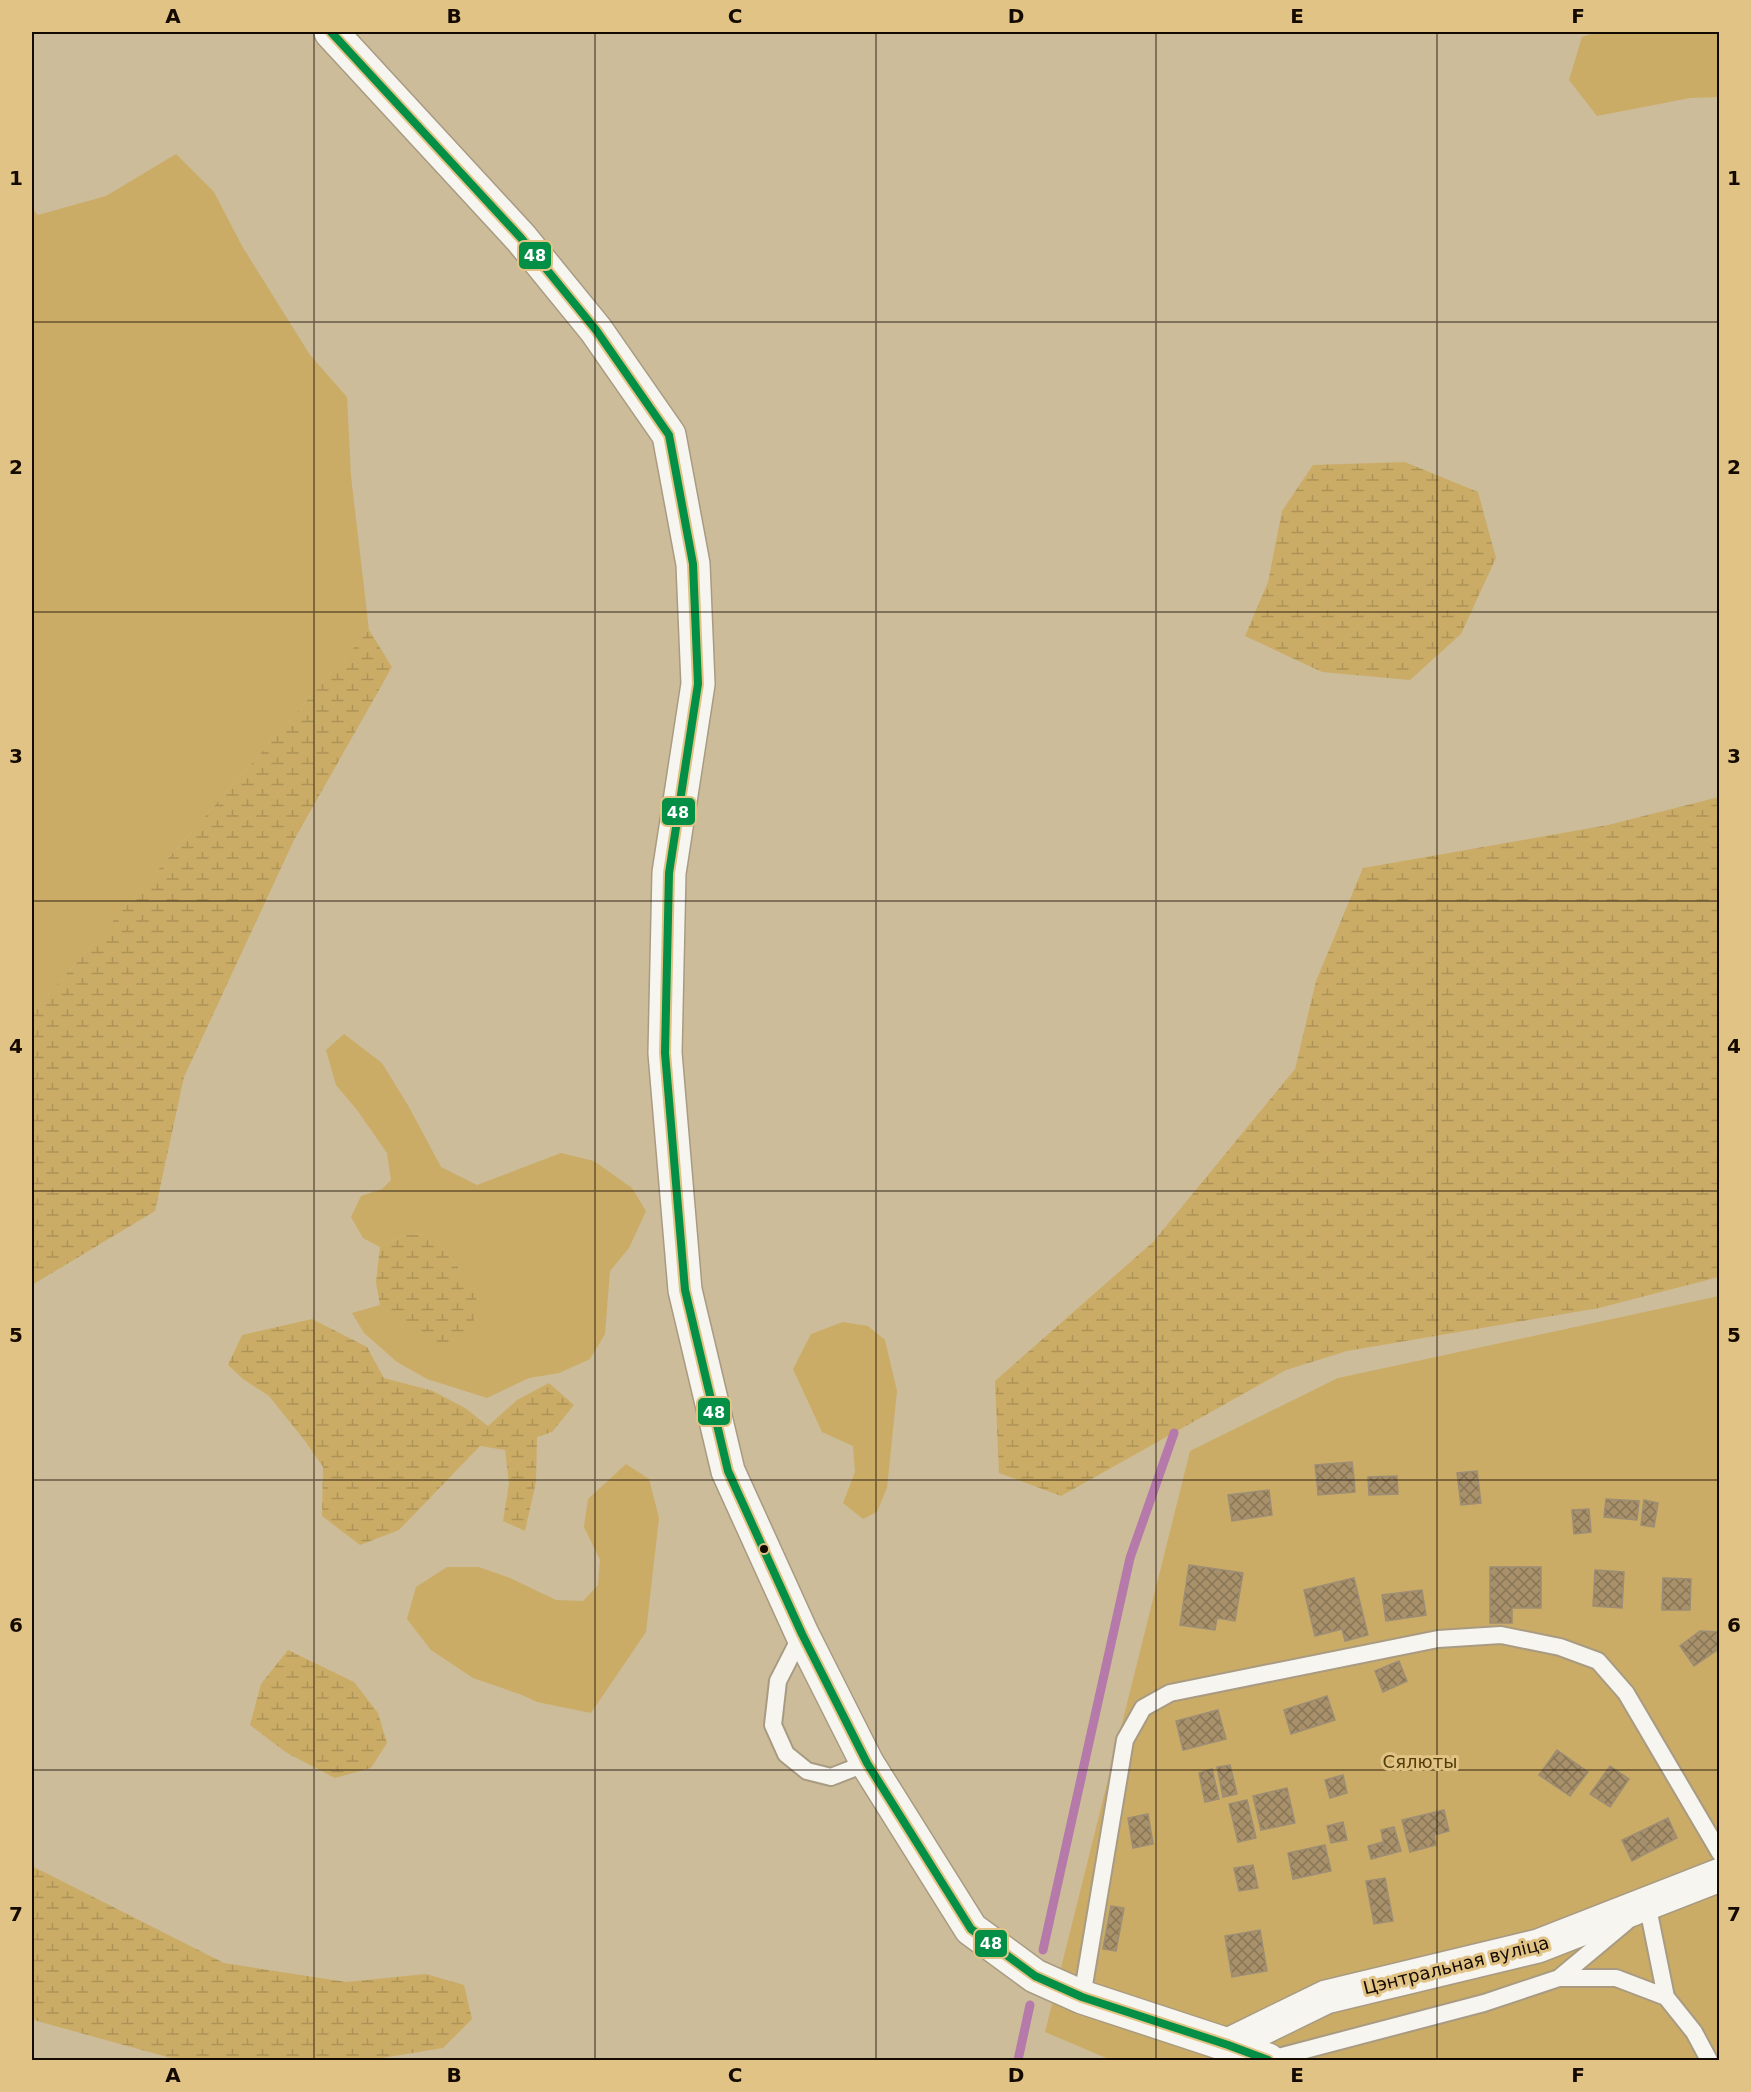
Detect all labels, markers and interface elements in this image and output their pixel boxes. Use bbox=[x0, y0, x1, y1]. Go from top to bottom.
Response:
text: A bbox=[165, 4, 181, 28]
text: B bbox=[446, 4, 462, 28]
text: C bbox=[728, 4, 742, 28]
text: D bbox=[1008, 4, 1024, 28]
text: E bbox=[1290, 4, 1304, 28]
text: F bbox=[1571, 4, 1585, 28]
text: 1 bbox=[9, 166, 23, 190]
text: 1 bbox=[1727, 166, 1741, 190]
line badge: 48 bbox=[518, 241, 552, 270]
text: 48 bbox=[524, 246, 546, 265]
text: 2 bbox=[9, 455, 23, 479]
text: 2 bbox=[1727, 455, 1741, 479]
text: 3 bbox=[9, 744, 23, 768]
text: 3 bbox=[1727, 744, 1741, 768]
line badge: 48 bbox=[661, 797, 696, 826]
text: 48 bbox=[667, 803, 689, 822]
text: 4 bbox=[9, 1034, 23, 1058]
text: 4 bbox=[1727, 1034, 1741, 1058]
text: 5 bbox=[9, 1323, 23, 1347]
text: 5 bbox=[1727, 1323, 1741, 1347]
line badge: 48 bbox=[697, 1397, 731, 1426]
text: 48 bbox=[703, 1403, 725, 1422]
unlabelled marker bbox=[758, 1543, 770, 1555]
text: 6 bbox=[9, 1613, 23, 1637]
text: 6 bbox=[1727, 1613, 1741, 1637]
park label: Сялюты bbox=[1383, 1751, 1457, 1772]
text: 7 bbox=[9, 1902, 23, 1926]
text: 7 bbox=[1727, 1902, 1741, 1926]
line badge: 48 bbox=[974, 1929, 1008, 1958]
street label: Цэнтральная вуліца bbox=[1361, 1932, 1551, 1998]
text: 48 bbox=[980, 1934, 1002, 1953]
text: A bbox=[165, 2063, 181, 2087]
text: B bbox=[446, 2063, 462, 2087]
text: C bbox=[728, 2063, 742, 2087]
text: D bbox=[1008, 2063, 1024, 2087]
text: E bbox=[1290, 2063, 1304, 2087]
text: F bbox=[1571, 2063, 1585, 2087]

